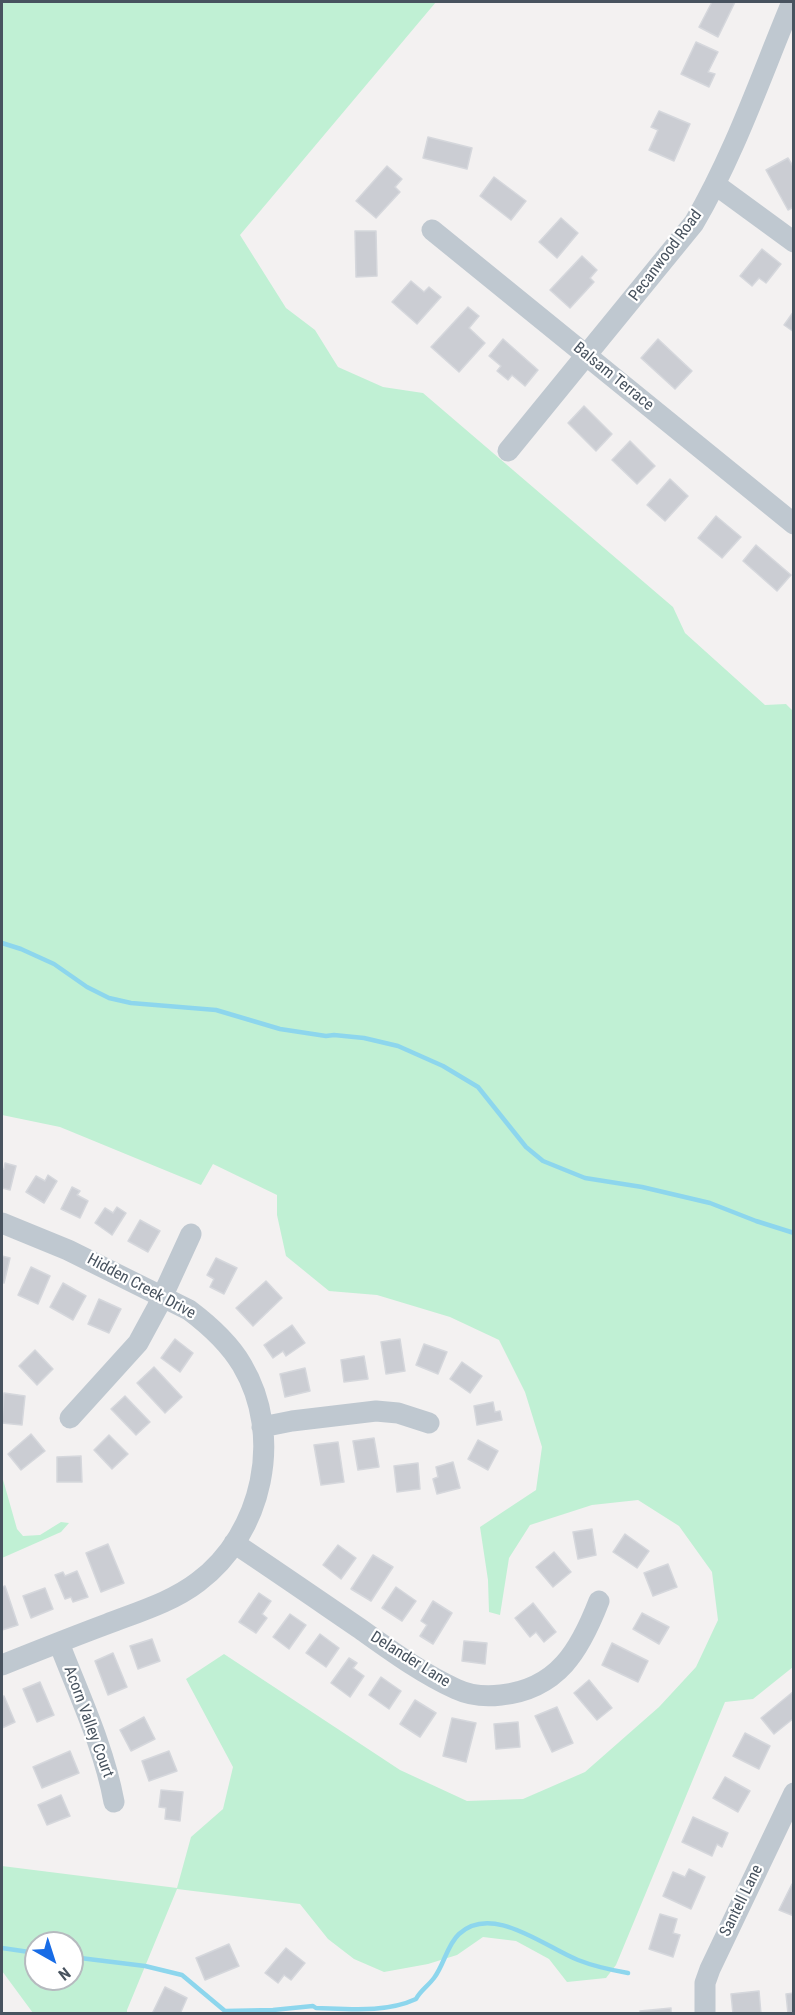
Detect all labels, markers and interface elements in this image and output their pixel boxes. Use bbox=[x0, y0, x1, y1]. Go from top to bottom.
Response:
street label: Pecanwood Road bbox=[625, 207, 707, 305]
street label: Balsam Terrace bbox=[569, 339, 657, 415]
street label: Hidden Creek Drive bbox=[84, 1250, 198, 1324]
street label: Delander Lane bbox=[367, 1628, 453, 1692]
street label: Acorn Valley Court bbox=[59, 1664, 117, 1780]
street label: Santell Lane bbox=[716, 1862, 768, 1940]
north arrow bbox=[24, 1931, 84, 1991]
text: N bbox=[55, 1963, 74, 1984]

